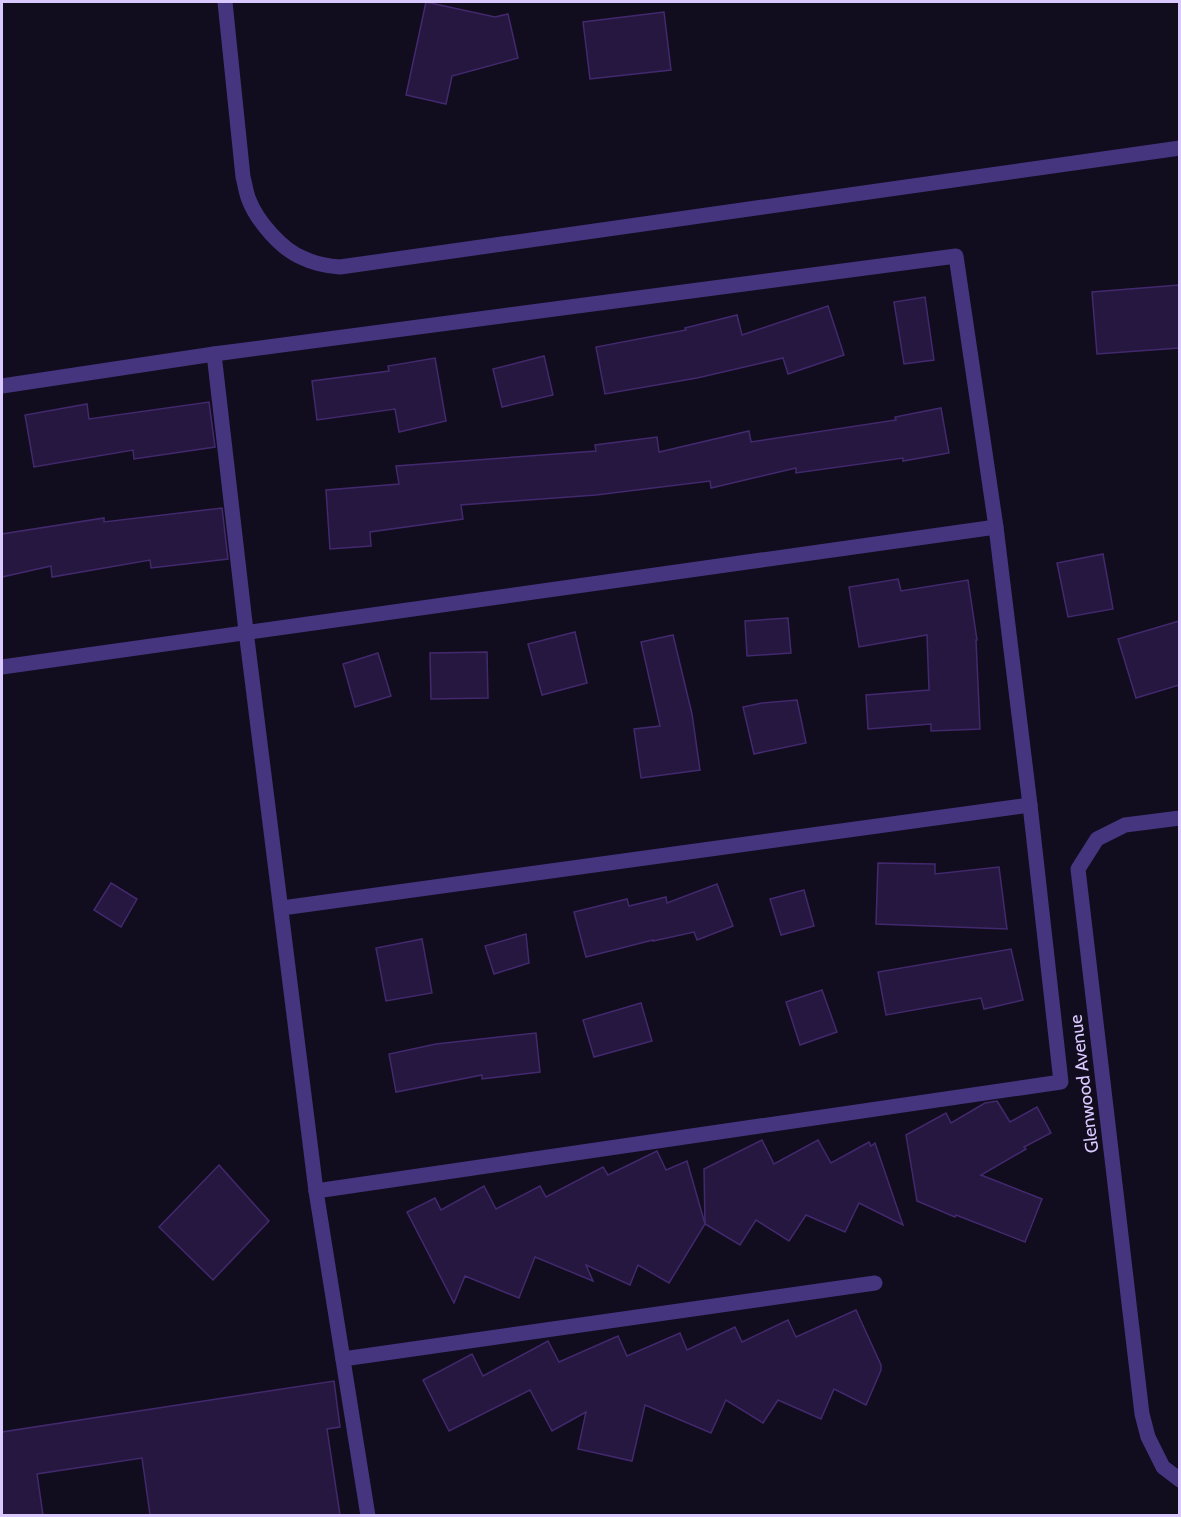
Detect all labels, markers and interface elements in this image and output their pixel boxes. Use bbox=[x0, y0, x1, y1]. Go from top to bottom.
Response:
street label: Glenwood Avenue bbox=[1065, 1014, 1103, 1154]

